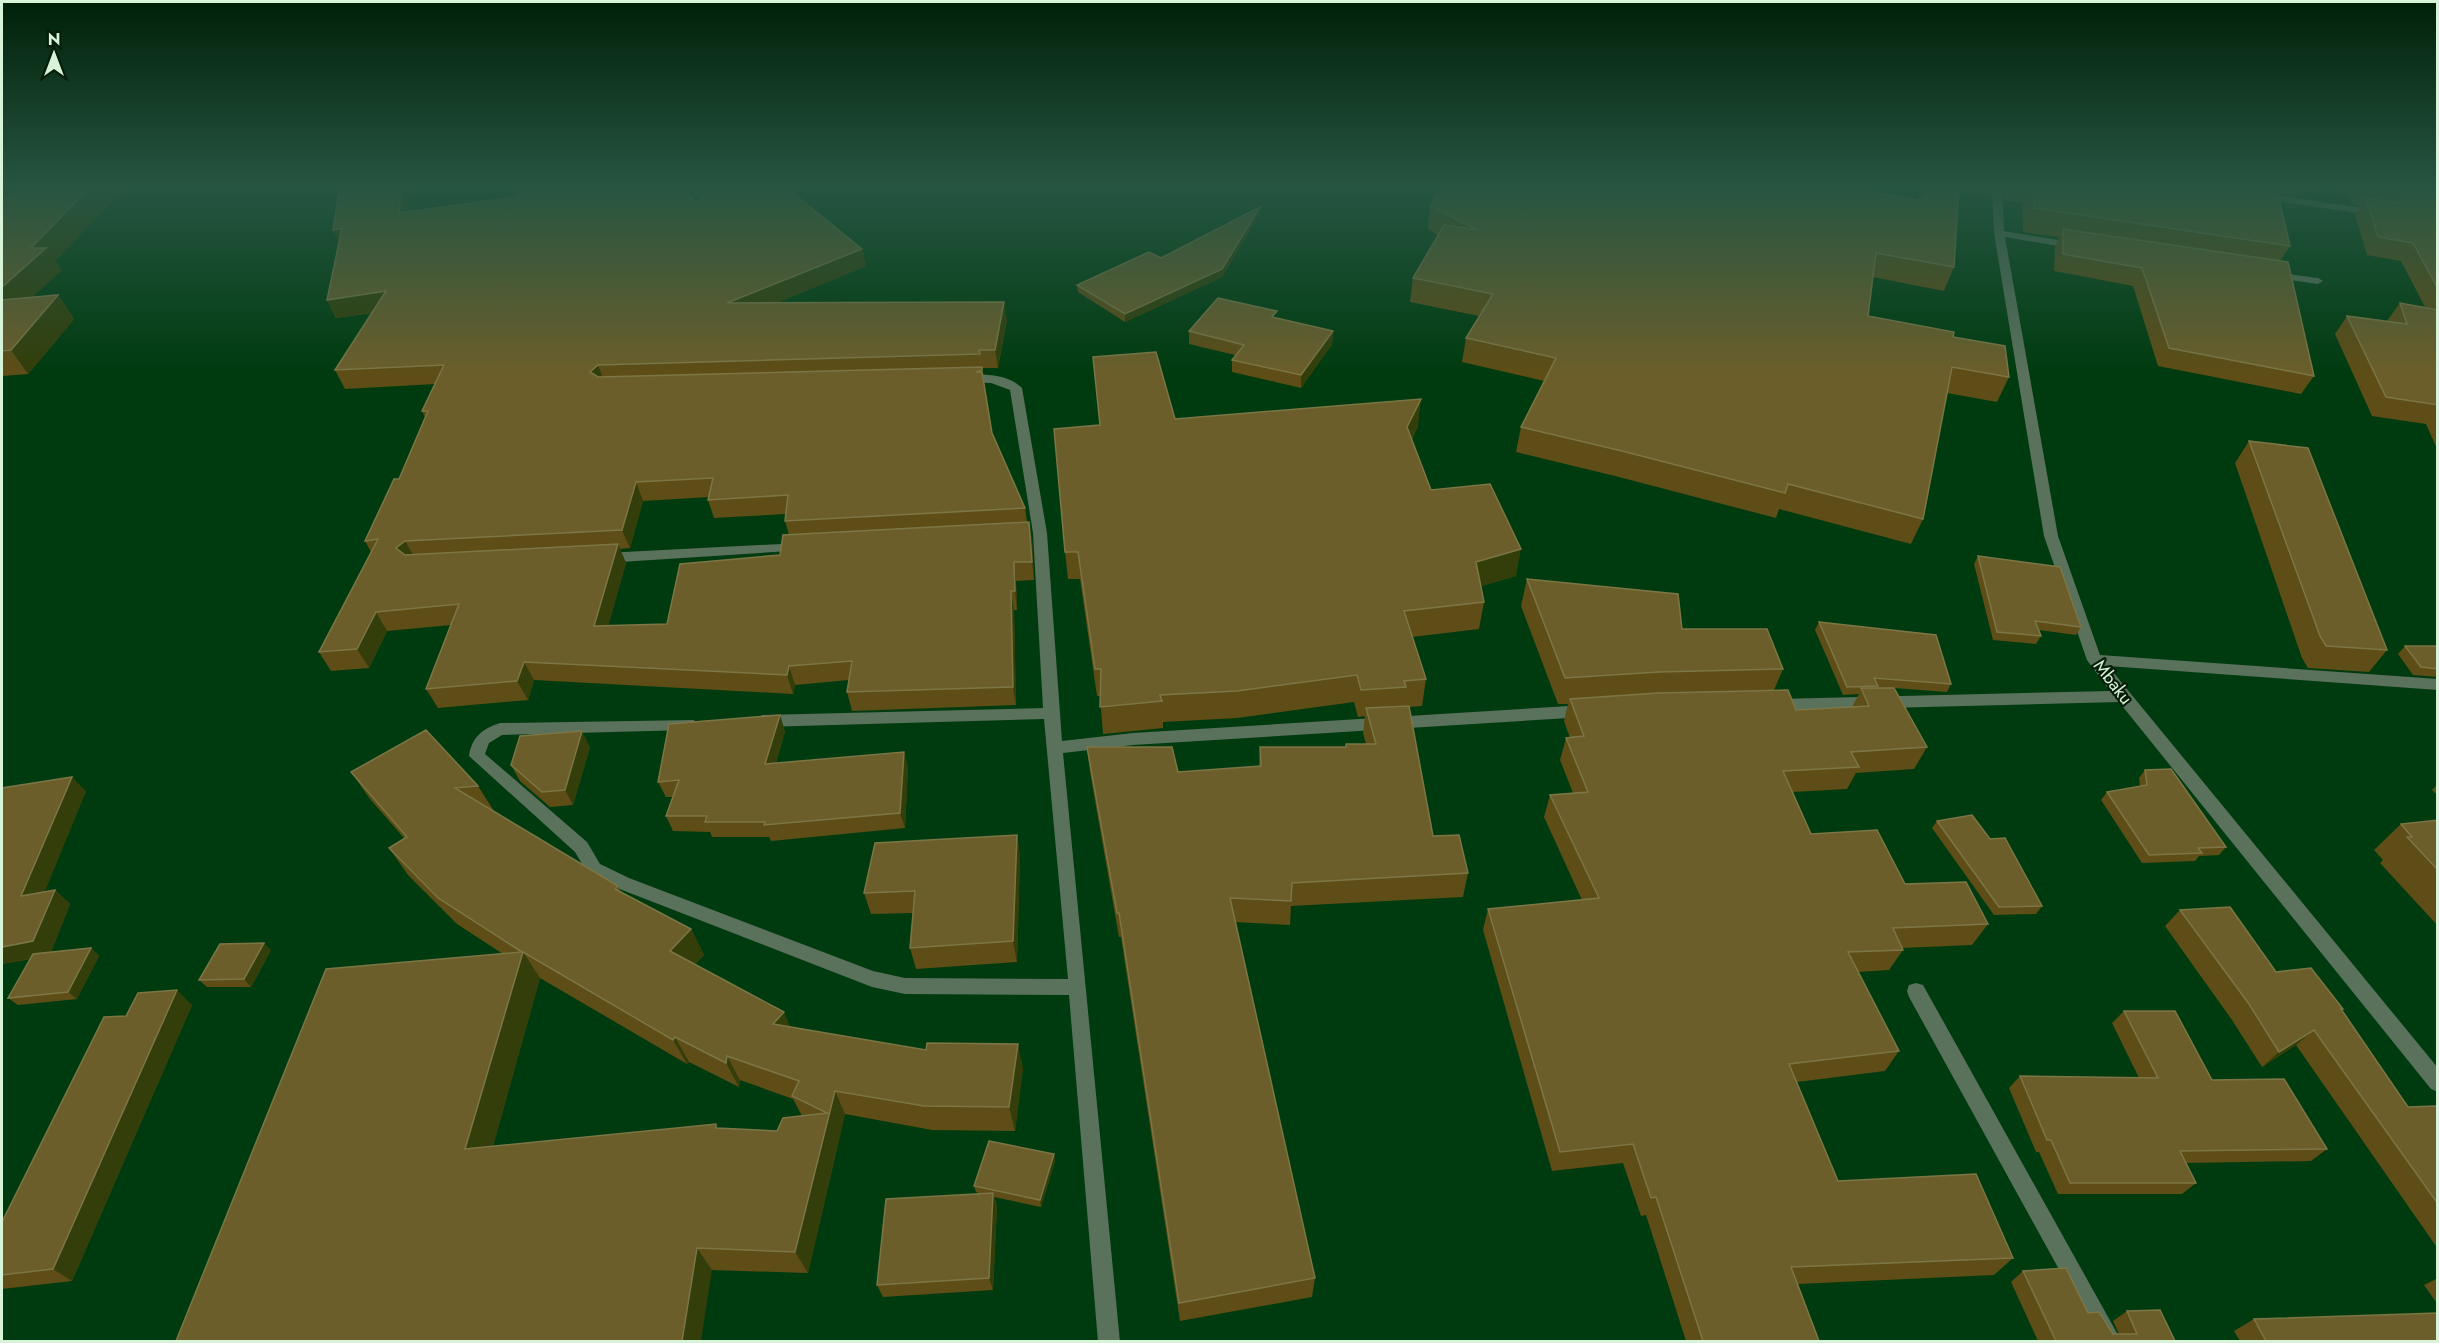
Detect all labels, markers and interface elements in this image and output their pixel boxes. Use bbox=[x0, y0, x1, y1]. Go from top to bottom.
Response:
north arrow bbox=[24, 24, 84, 84]
text: N bbox=[48, 28, 60, 51]
street label: Mbaku bbox=[2087, 654, 2139, 710]

